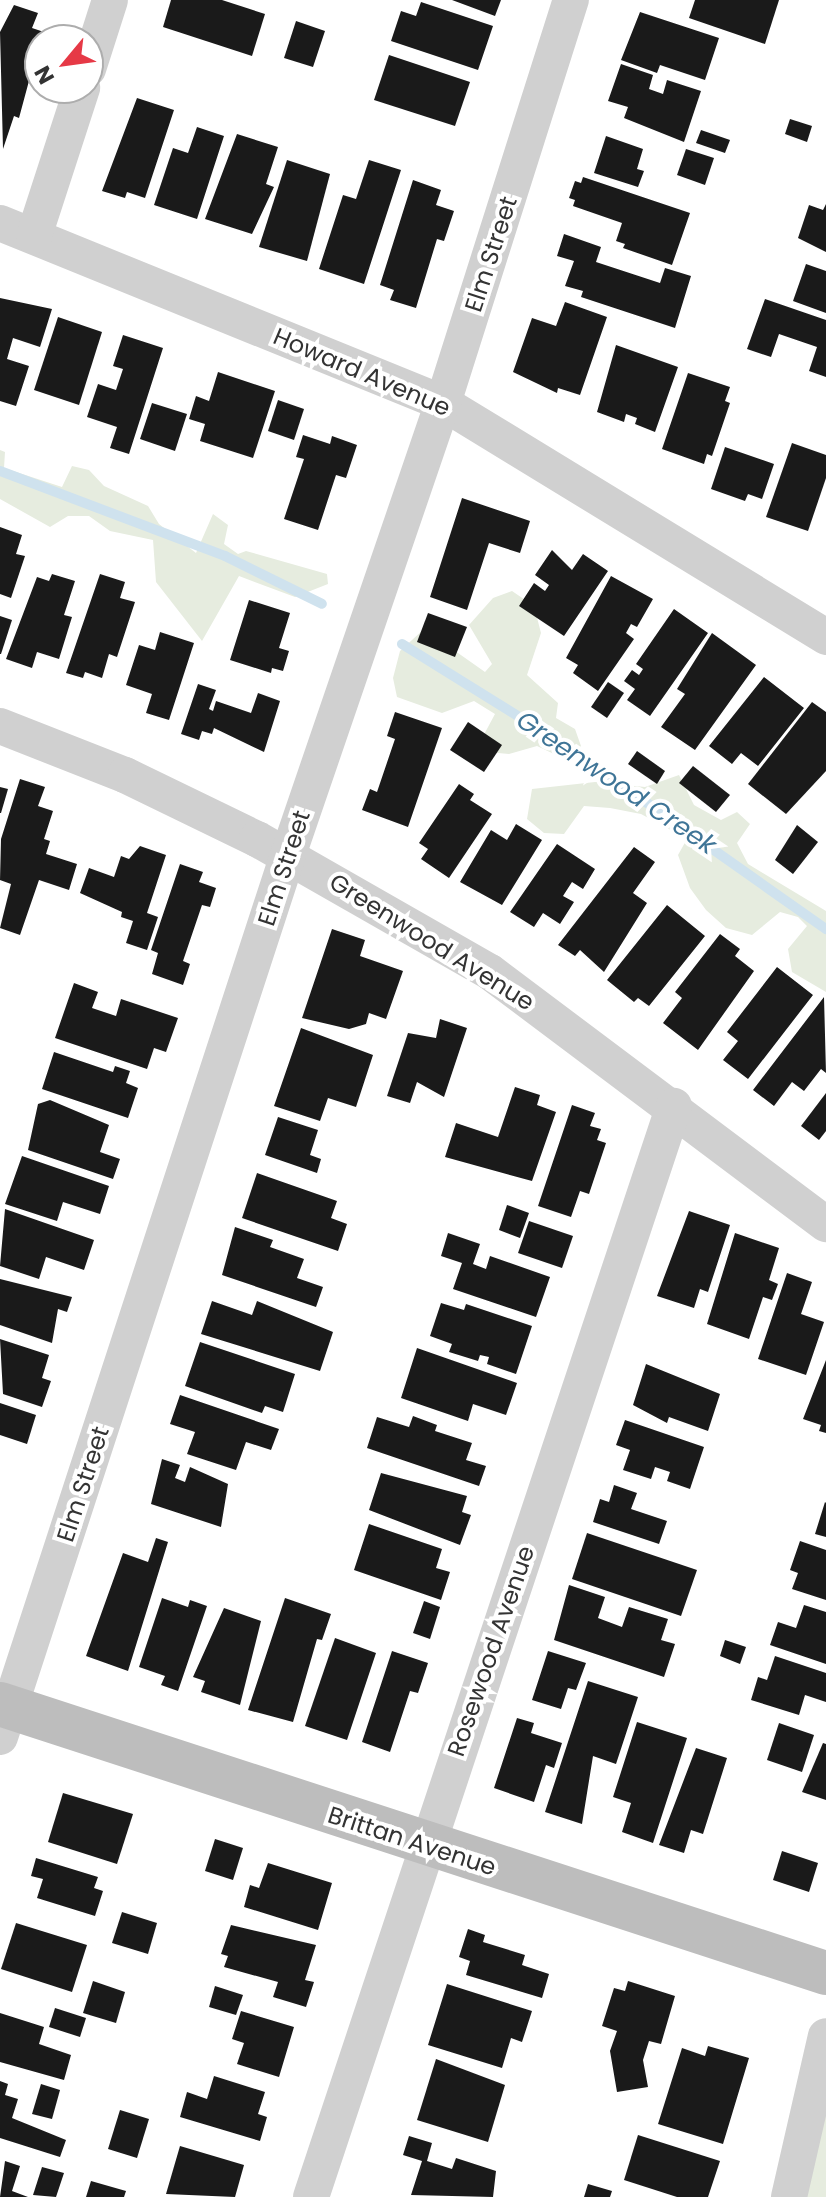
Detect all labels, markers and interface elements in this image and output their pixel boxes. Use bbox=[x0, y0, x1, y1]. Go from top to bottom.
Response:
north arrow bbox=[24, 24, 104, 104]
text: N bbox=[27, 60, 62, 90]
street label: Elm Street bbox=[459, 193, 523, 315]
street label: Howard Avenue bbox=[269, 322, 455, 422]
water label: Greenwood Creek bbox=[510, 705, 722, 861]
street label: Elm Street bbox=[252, 807, 316, 929]
street label: Greenwood Avenue bbox=[324, 867, 540, 1017]
street label: Elm Street bbox=[51, 1423, 115, 1545]
street label: Rosewood Avenue bbox=[441, 1542, 541, 1760]
street label: Brittan Avenue bbox=[324, 1800, 500, 1882]

